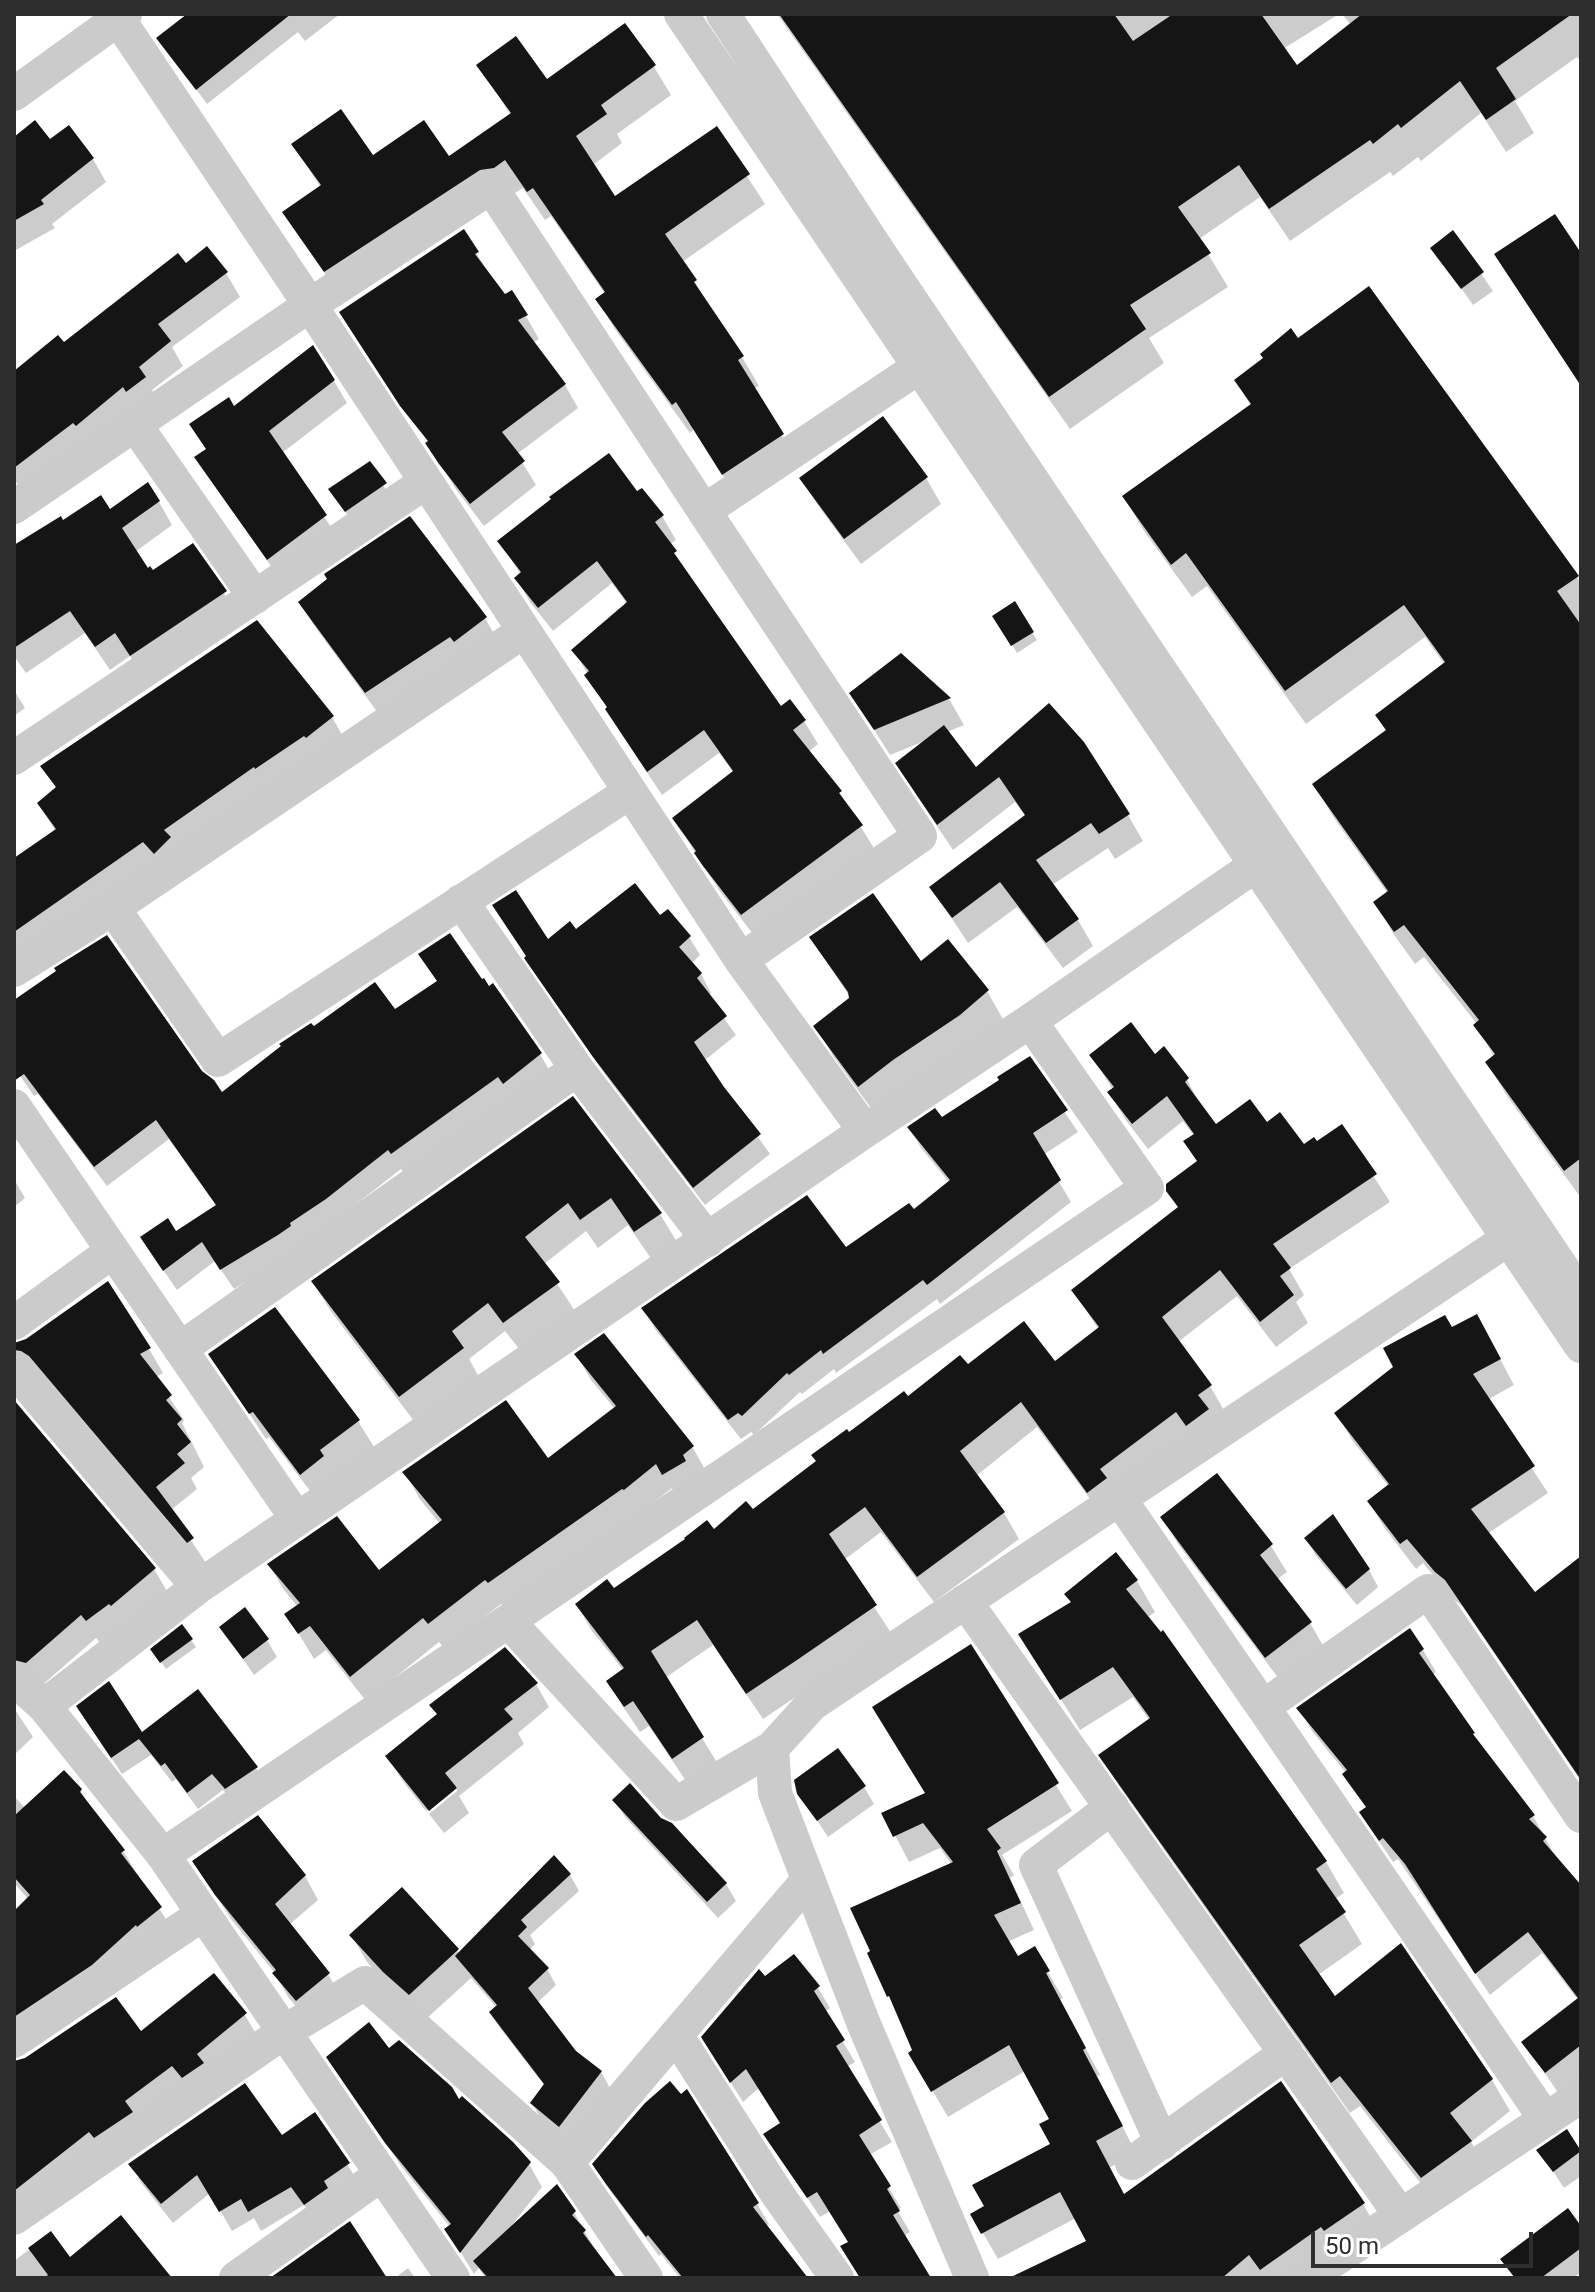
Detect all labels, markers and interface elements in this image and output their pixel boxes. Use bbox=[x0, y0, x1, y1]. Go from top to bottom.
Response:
scale bar bbox=[1315, 2216, 1537, 2266]
text: 50 m bbox=[1325, 2232, 1379, 2260]

